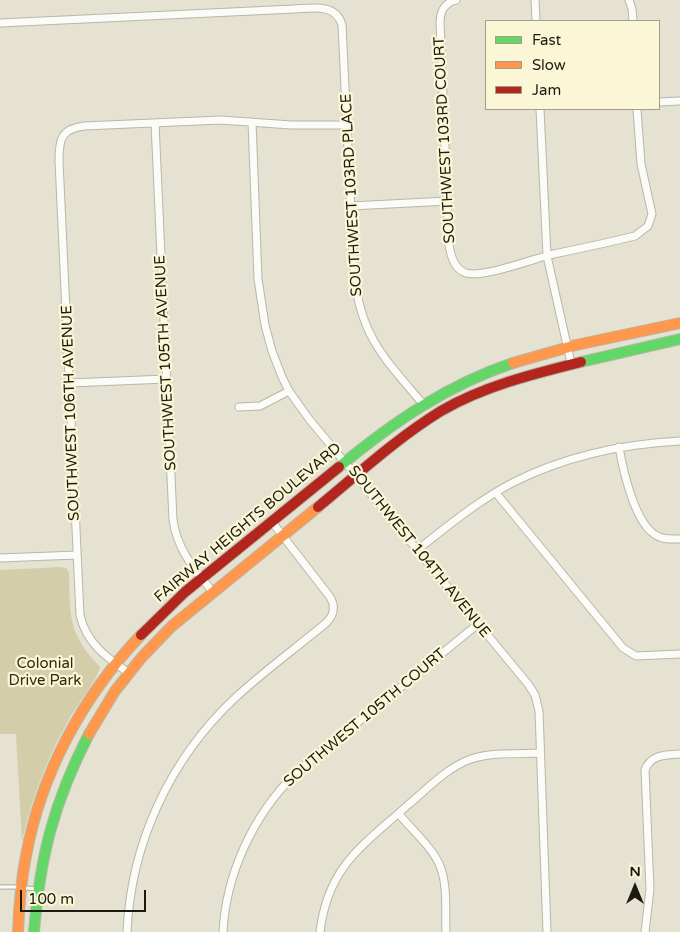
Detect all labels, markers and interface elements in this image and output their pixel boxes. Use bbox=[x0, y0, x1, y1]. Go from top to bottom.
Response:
legend bbox=[485, 20, 660, 110]
text: Fast bbox=[532, 31, 561, 49]
street label: SOUTHWEST 103RD COURT bbox=[431, 36, 459, 244]
text: Slow bbox=[532, 56, 566, 74]
text: Jam bbox=[532, 81, 561, 99]
street label: SOUTHWEST 103RD PLACE bbox=[338, 93, 366, 297]
street label: SOUTHWEST 105TH AVENUE bbox=[151, 255, 181, 471]
street label: SOUTHWEST 106TH AVENUE bbox=[58, 305, 84, 521]
street label: FAIRWAY HEIGHTS BOULEVARD bbox=[151, 439, 345, 607]
street label: SOUTHWEST 104TH AVENUE bbox=[344, 462, 494, 642]
street label: SOUTHWEST 105TH COURT bbox=[280, 645, 450, 791]
park label: Colonial Drive Park bbox=[9, 655, 81, 690]
north arrow bbox=[610, 862, 660, 912]
text: N bbox=[629, 863, 641, 880]
scale bar bbox=[22, 880, 149, 912]
text: 100 m bbox=[28, 890, 74, 908]

